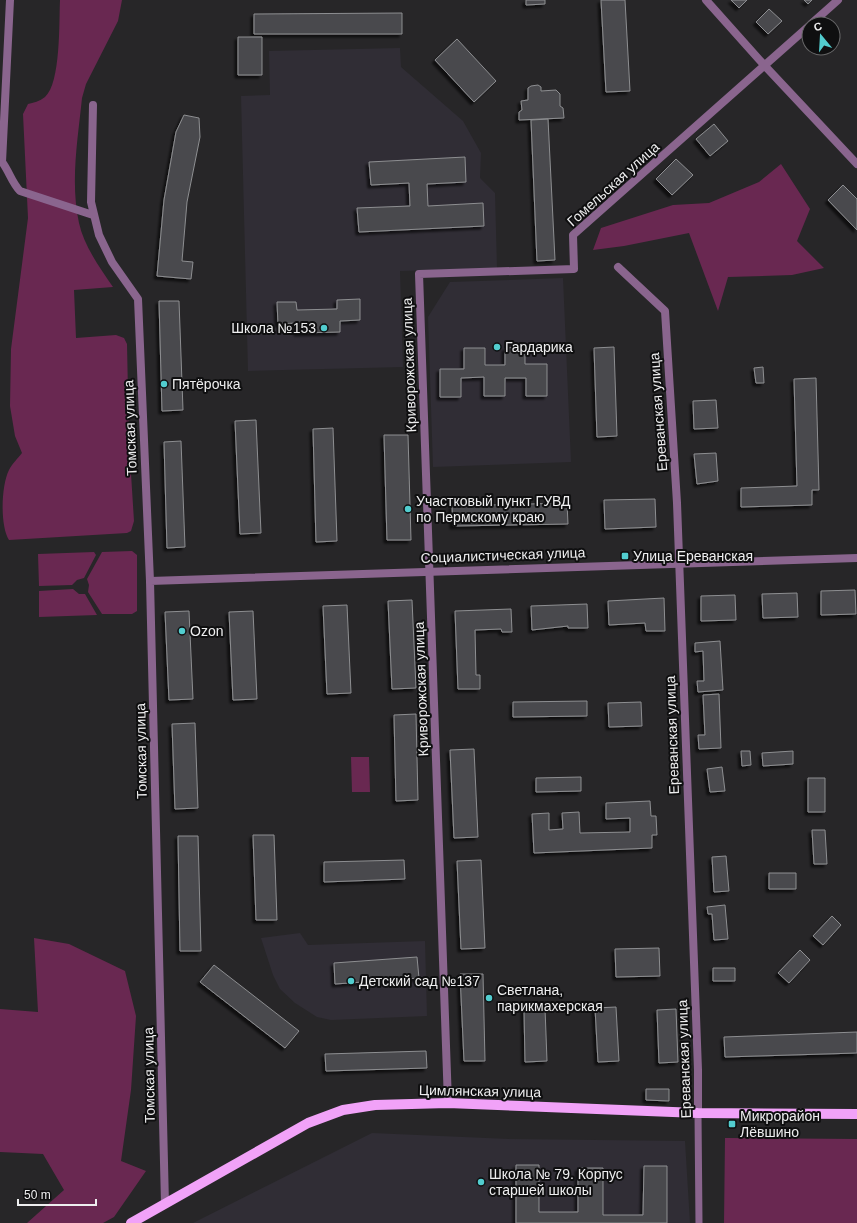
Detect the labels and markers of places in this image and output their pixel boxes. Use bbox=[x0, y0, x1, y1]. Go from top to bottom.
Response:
place label: Школа №153 bbox=[231, 320, 316, 336]
marker: Школа №153 bbox=[319, 323, 329, 333]
place label: Гардарика bbox=[505, 339, 573, 355]
marker: Гардарика bbox=[492, 342, 502, 352]
place label: Пятёрочка bbox=[172, 376, 241, 392]
marker: Пятёрочка bbox=[159, 379, 169, 389]
place label: Участковый пункт ГУВД по Пермскому краю bbox=[416, 493, 571, 525]
marker: Участковый пункт ГУВД по Пермскому краю bbox=[403, 504, 413, 514]
place label: Улица Ереванская bbox=[633, 548, 753, 564]
marker: Улица Ереванская bbox=[620, 551, 630, 561]
place label: Ozon bbox=[190, 623, 223, 639]
marker: Ozon bbox=[177, 626, 187, 636]
place label: Детский сад №137 bbox=[359, 973, 480, 989]
marker: Детский сад №137 bbox=[346, 976, 356, 986]
place label: Светлана, парикмахерская bbox=[497, 982, 603, 1014]
marker: Светлана, парикмахерская bbox=[484, 993, 494, 1003]
place label: Микрорайон Лёвшино bbox=[740, 1108, 820, 1140]
marker: Микрорайон Лёвшино bbox=[727, 1119, 737, 1129]
place label: Школа № 79. Корпус старшей школы bbox=[489, 1166, 623, 1198]
marker: Школа № 79. Корпус старшей школы bbox=[476, 1177, 486, 1187]

